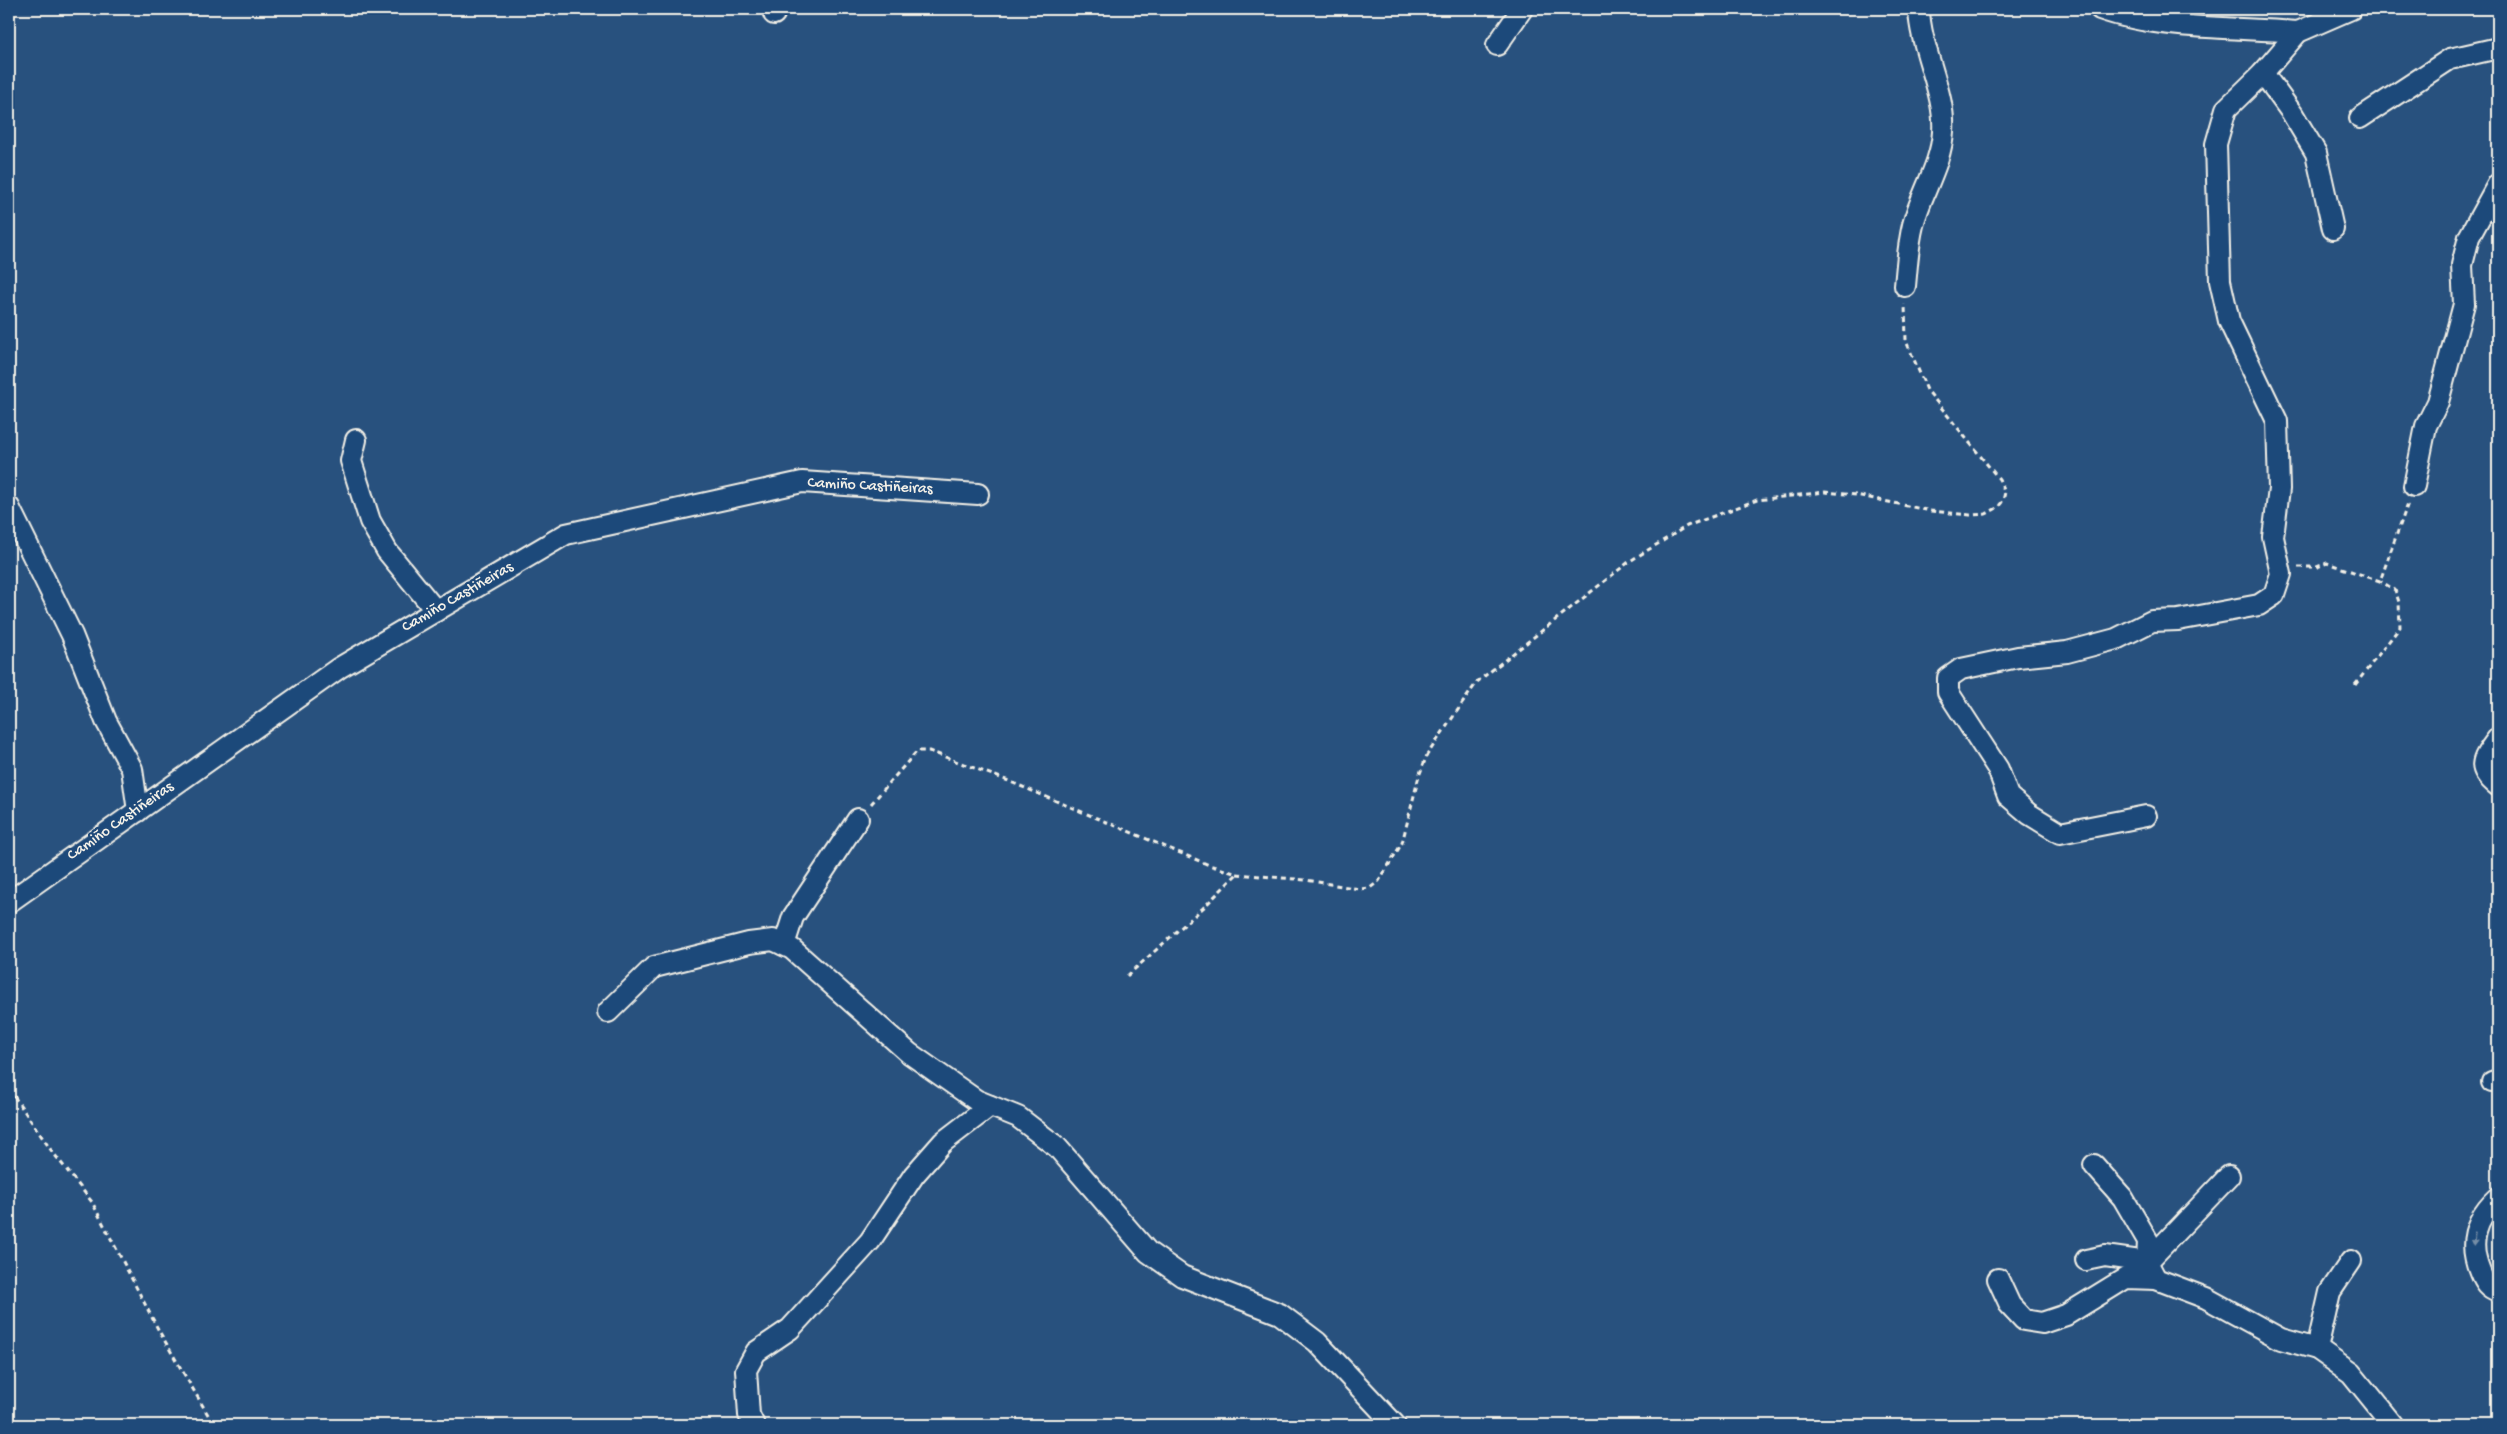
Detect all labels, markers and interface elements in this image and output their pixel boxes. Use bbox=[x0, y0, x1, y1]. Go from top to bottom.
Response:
street label: Camiño Castiñeiras bbox=[807, 474, 934, 500]
street label: Camiño Castiñeiras bbox=[399, 558, 518, 638]
street label: Camiño Castiñeiras bbox=[64, 778, 179, 866]
one-way arrow bbox=[2470, 1231, 2478, 1247]

